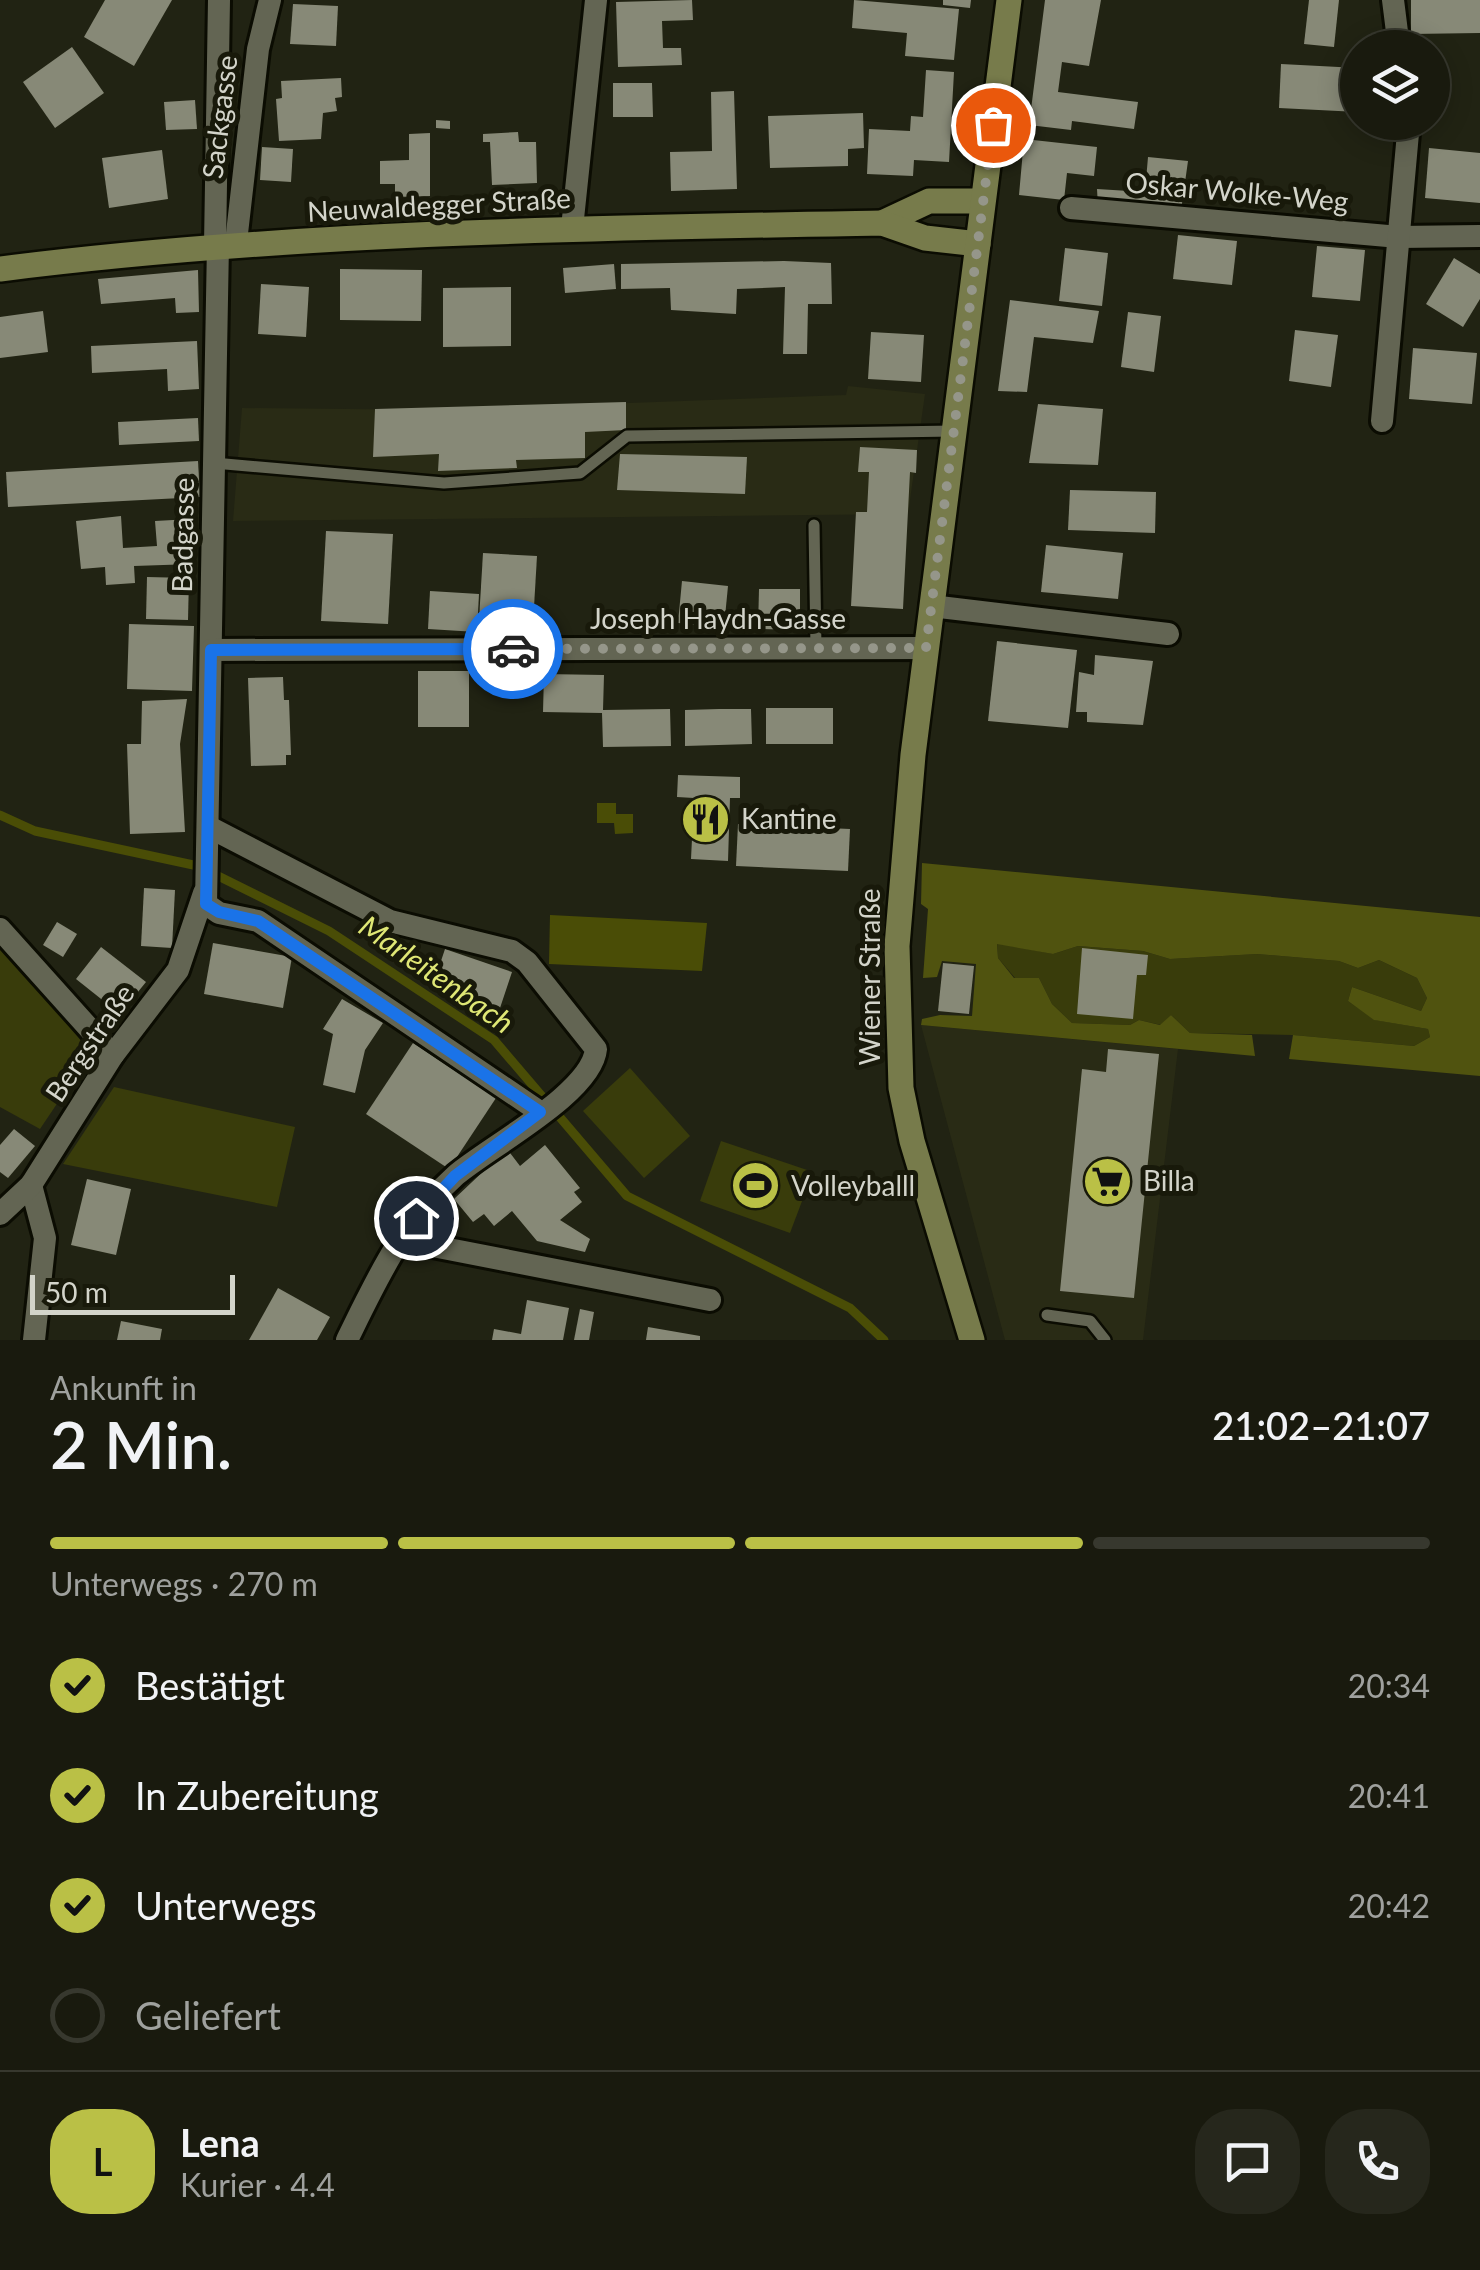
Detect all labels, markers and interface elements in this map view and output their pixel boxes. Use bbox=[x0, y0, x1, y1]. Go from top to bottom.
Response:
map controls bbox=[1340, 30, 1450, 140]
button: layers bbox=[1340, 30, 1450, 140]
street label: Sackgasse bbox=[195, 53, 243, 180]
pin bbox=[951, 83, 1036, 168]
icon: bag bbox=[966, 98, 1021, 153]
street label: Oskar Wolke-Weg bbox=[1124, 164, 1350, 218]
street label: Neuwaldegger Straße bbox=[306, 180, 572, 228]
street label: Badgasse bbox=[164, 477, 200, 593]
courier bbox=[463, 599, 563, 699]
street label: Joseph Haydn-Gasse bbox=[590, 601, 846, 635]
icon: car bbox=[486, 622, 541, 677]
restaurant icon: Kantine bbox=[680, 793, 732, 845]
place label: Kantine bbox=[741, 801, 836, 835]
street label: Wiener Straße bbox=[852, 888, 886, 1066]
water label: Marleitenbach bbox=[353, 907, 521, 1040]
street label: Bergstraße bbox=[38, 977, 141, 1108]
supermarket icon: Billa bbox=[1082, 1155, 1134, 1207]
sports icon: Volleyballl bbox=[730, 1160, 782, 1212]
place label: Billa bbox=[1143, 1163, 1195, 1197]
place label: Volleyballl bbox=[791, 1168, 915, 1202]
pin bbox=[374, 1176, 459, 1261]
icon: home bbox=[389, 1191, 444, 1246]
scale bar bbox=[30, 1270, 235, 1314]
text: 50 m bbox=[45, 1275, 108, 1309]
text: Ankunft in bbox=[50, 1368, 197, 1407]
text: 21:02–21:07 bbox=[1212, 1402, 1430, 1448]
text: 2 Min. bbox=[50, 1405, 232, 1483]
text: Unterwegs · 270 m bbox=[50, 1564, 318, 1603]
icon: check bbox=[50, 1658, 105, 1713]
text: Bestätigt bbox=[135, 1662, 285, 1708]
text: 20:34 bbox=[1348, 1666, 1430, 1705]
icon: check bbox=[50, 1768, 105, 1823]
text: In Zubereitung bbox=[135, 1772, 379, 1818]
text: 20:41 bbox=[1348, 1776, 1430, 1815]
icon: check bbox=[50, 1878, 105, 1933]
text: Unterwegs bbox=[135, 1882, 317, 1928]
text: 20:42 bbox=[1348, 1886, 1430, 1925]
text: Geliefert bbox=[135, 1992, 281, 2038]
button: chat bbox=[1195, 2109, 1300, 2214]
button: phone bbox=[1325, 2109, 1430, 2214]
text: Lena bbox=[180, 2119, 260, 2165]
text: L bbox=[93, 2138, 112, 2184]
text: Kurier · 4.4 bbox=[180, 2165, 335, 2204]

